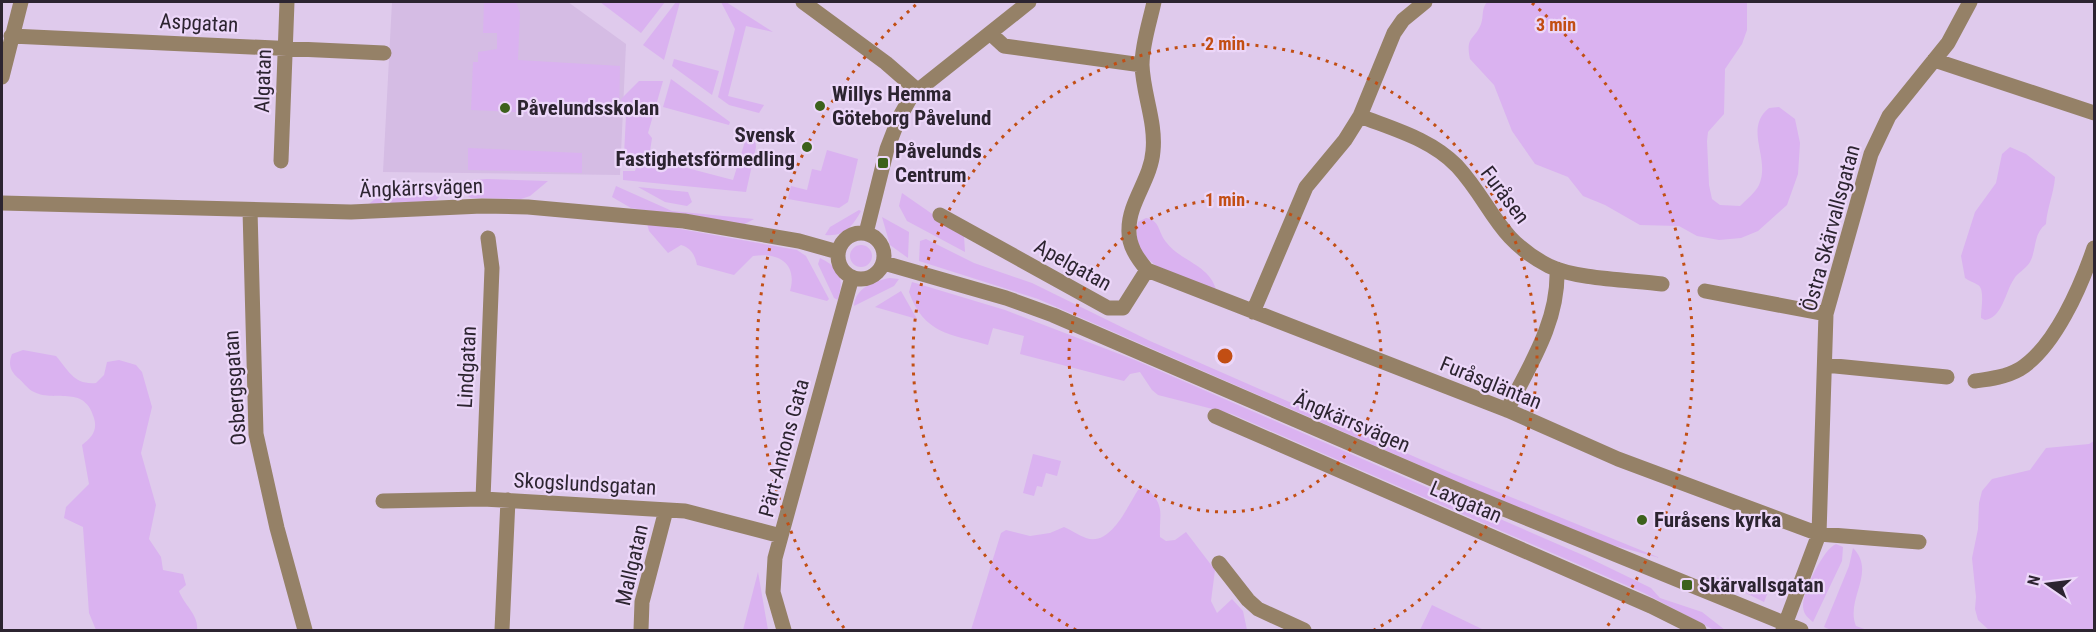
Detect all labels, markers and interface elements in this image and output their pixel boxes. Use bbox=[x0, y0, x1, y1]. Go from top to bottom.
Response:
street label: Aspgatan bbox=[159, 9, 239, 37]
text: 3 min bbox=[1536, 14, 1576, 35]
text: 2 min bbox=[1205, 33, 1245, 54]
street label: Algatan bbox=[250, 49, 276, 113]
place label: Willys Hemma Göteborg Påvelund bbox=[832, 82, 992, 130]
place label: Påvelundsskolan bbox=[517, 96, 659, 120]
marker: Willys Hemma Göteborg Påvelund bbox=[813, 99, 827, 113]
marker: Påvelundsskolan bbox=[498, 101, 512, 115]
place label: Svensk Fastighetsförmedling bbox=[615, 123, 796, 171]
place label: Påvelunds Centrum bbox=[895, 139, 982, 187]
marker: Svensk Fastighetsförmedling bbox=[800, 140, 814, 154]
street label: Östra Skärvallsgatan bbox=[1797, 142, 1865, 314]
marker: Påvelunds Centrum bbox=[876, 156, 890, 170]
street label: Furåsen bbox=[1476, 162, 1534, 228]
street label: Ängkärrsvägen bbox=[359, 174, 483, 202]
text: 1 min bbox=[1205, 189, 1245, 210]
street label: Apelgatan bbox=[1030, 234, 1116, 296]
street label: Lindgatan bbox=[453, 325, 481, 409]
street label: Osbergsgatan bbox=[219, 330, 251, 446]
centre of rings bbox=[1215, 346, 1235, 366]
street label: Furåsgläntan bbox=[1437, 352, 1545, 414]
street label: Pärt-Antons Gata bbox=[754, 376, 814, 520]
street label: Ängkärrsvägen bbox=[1290, 387, 1414, 457]
street label: Skogslundsgatan bbox=[513, 468, 657, 500]
street label: Laxgatan bbox=[1426, 476, 1506, 528]
place label: Furåsens kyrka bbox=[1654, 508, 1781, 532]
marker: Furåsens kyrka bbox=[1635, 513, 1649, 527]
street label: Mallgatan bbox=[611, 522, 653, 608]
north arrow bbox=[2018, 554, 2078, 614]
place label: Skärvallsgatan bbox=[1699, 573, 1824, 597]
text: N bbox=[2024, 573, 2044, 588]
marker: Skärvallsgatan bbox=[1680, 578, 1694, 592]

